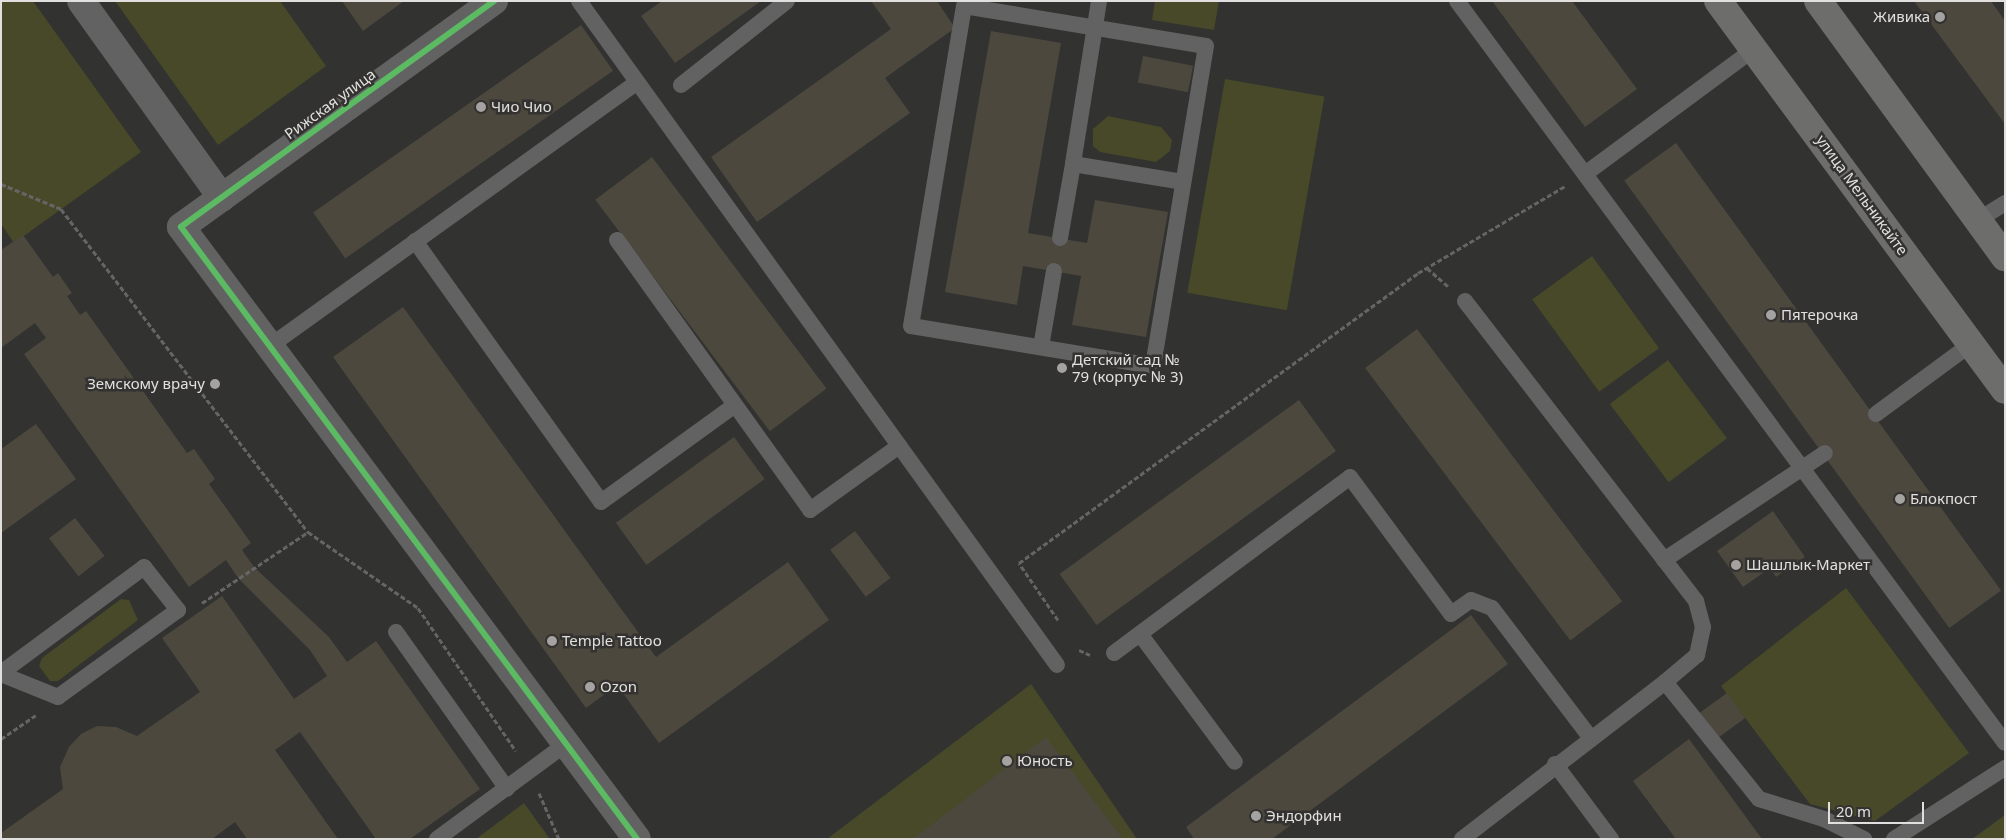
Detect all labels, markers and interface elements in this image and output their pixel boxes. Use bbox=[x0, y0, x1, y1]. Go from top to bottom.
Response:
place label: Живика bbox=[1873, 8, 1930, 26]
marker: Живика bbox=[1934, 11, 1946, 23]
street label: Рижская улица bbox=[281, 65, 379, 143]
place label: Чио Чио bbox=[491, 98, 552, 116]
marker: Чио Чио bbox=[475, 101, 487, 113]
street label: улица Мельникайте bbox=[1812, 131, 1912, 259]
place label: Пятерочка bbox=[1781, 306, 1858, 324]
marker: Пятерочка bbox=[1765, 309, 1777, 321]
place label: Детский сад № 79 (корпус № 3) bbox=[1072, 350, 1183, 385]
marker: Детский сад № 79 (корпус № 3) bbox=[1056, 362, 1068, 374]
place label: Земскому врачу bbox=[87, 375, 205, 393]
marker: Земскому врачу bbox=[209, 378, 221, 390]
place label: Блокпост bbox=[1910, 490, 1977, 508]
marker: Блокпост bbox=[1894, 493, 1906, 505]
place label: Шашлык-Маркет bbox=[1746, 556, 1870, 574]
marker: Шашлык-Маркет bbox=[1730, 559, 1742, 571]
place label: Temple Tattoo bbox=[562, 632, 662, 650]
marker: Temple Tattoo bbox=[546, 635, 558, 647]
place label: Ozon bbox=[600, 678, 637, 696]
marker: Ozon bbox=[584, 681, 596, 693]
place label: Юность bbox=[1017, 752, 1073, 770]
marker: Юность bbox=[1001, 755, 1013, 767]
scale bar bbox=[1831, 792, 1927, 824]
text: 20 m bbox=[1836, 801, 1871, 821]
place label: Эндорфин bbox=[1266, 807, 1342, 825]
marker: Эндорфин bbox=[1250, 810, 1262, 822]

